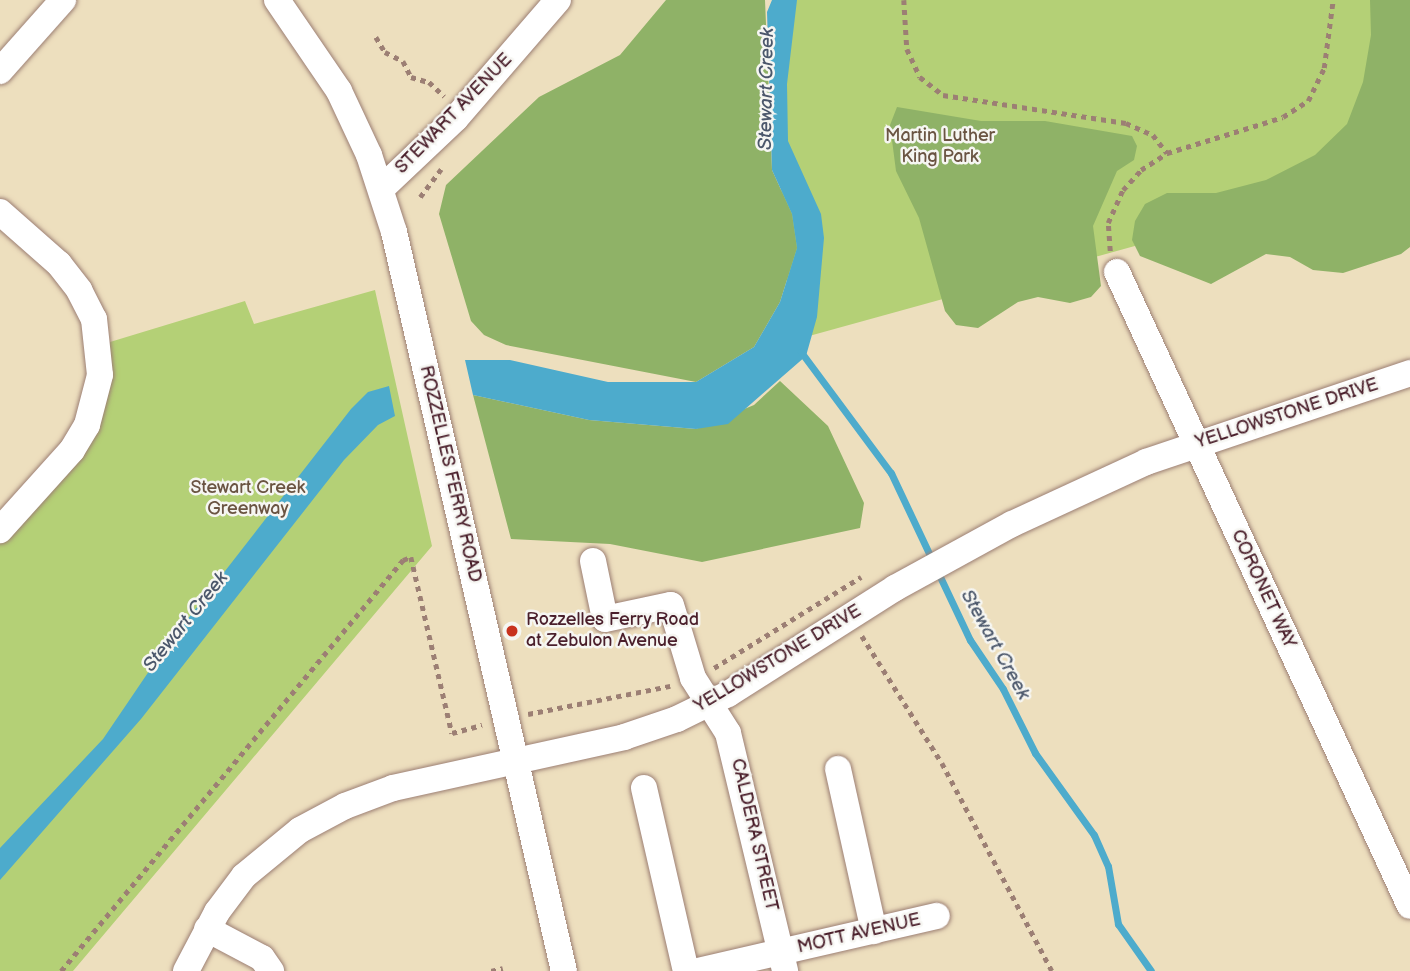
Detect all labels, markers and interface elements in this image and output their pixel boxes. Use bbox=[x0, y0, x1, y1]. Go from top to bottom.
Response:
water label: Stewart Creek bbox=[755, 28, 779, 150]
street label: STEWART AVENUE bbox=[391, 49, 517, 179]
park label: Martin Luther King Park bbox=[885, 126, 995, 168]
street label: ROZZELLES FERRY ROAD bbox=[415, 364, 485, 584]
street label: YELLOWSTONE DRIVE bbox=[1193, 374, 1381, 454]
park label: Stewart Creek Greenway bbox=[191, 478, 305, 520]
street label: CORONET WAY bbox=[1226, 526, 1300, 652]
water label: Stewart Creek bbox=[139, 567, 233, 677]
water label: Stewart Creek bbox=[955, 586, 1035, 704]
street label: YELLOWSTONE DRIVE bbox=[691, 601, 865, 717]
place label: Rozzelles Ferry Road at Zebulon Avenue bbox=[526, 610, 700, 652]
marker: Rozzelles Ferry Road at Zebulon Avenue bbox=[504, 623, 520, 639]
street label: CALDERA STREET bbox=[726, 756, 782, 914]
street label: MOTT AVENUE bbox=[795, 909, 923, 959]

